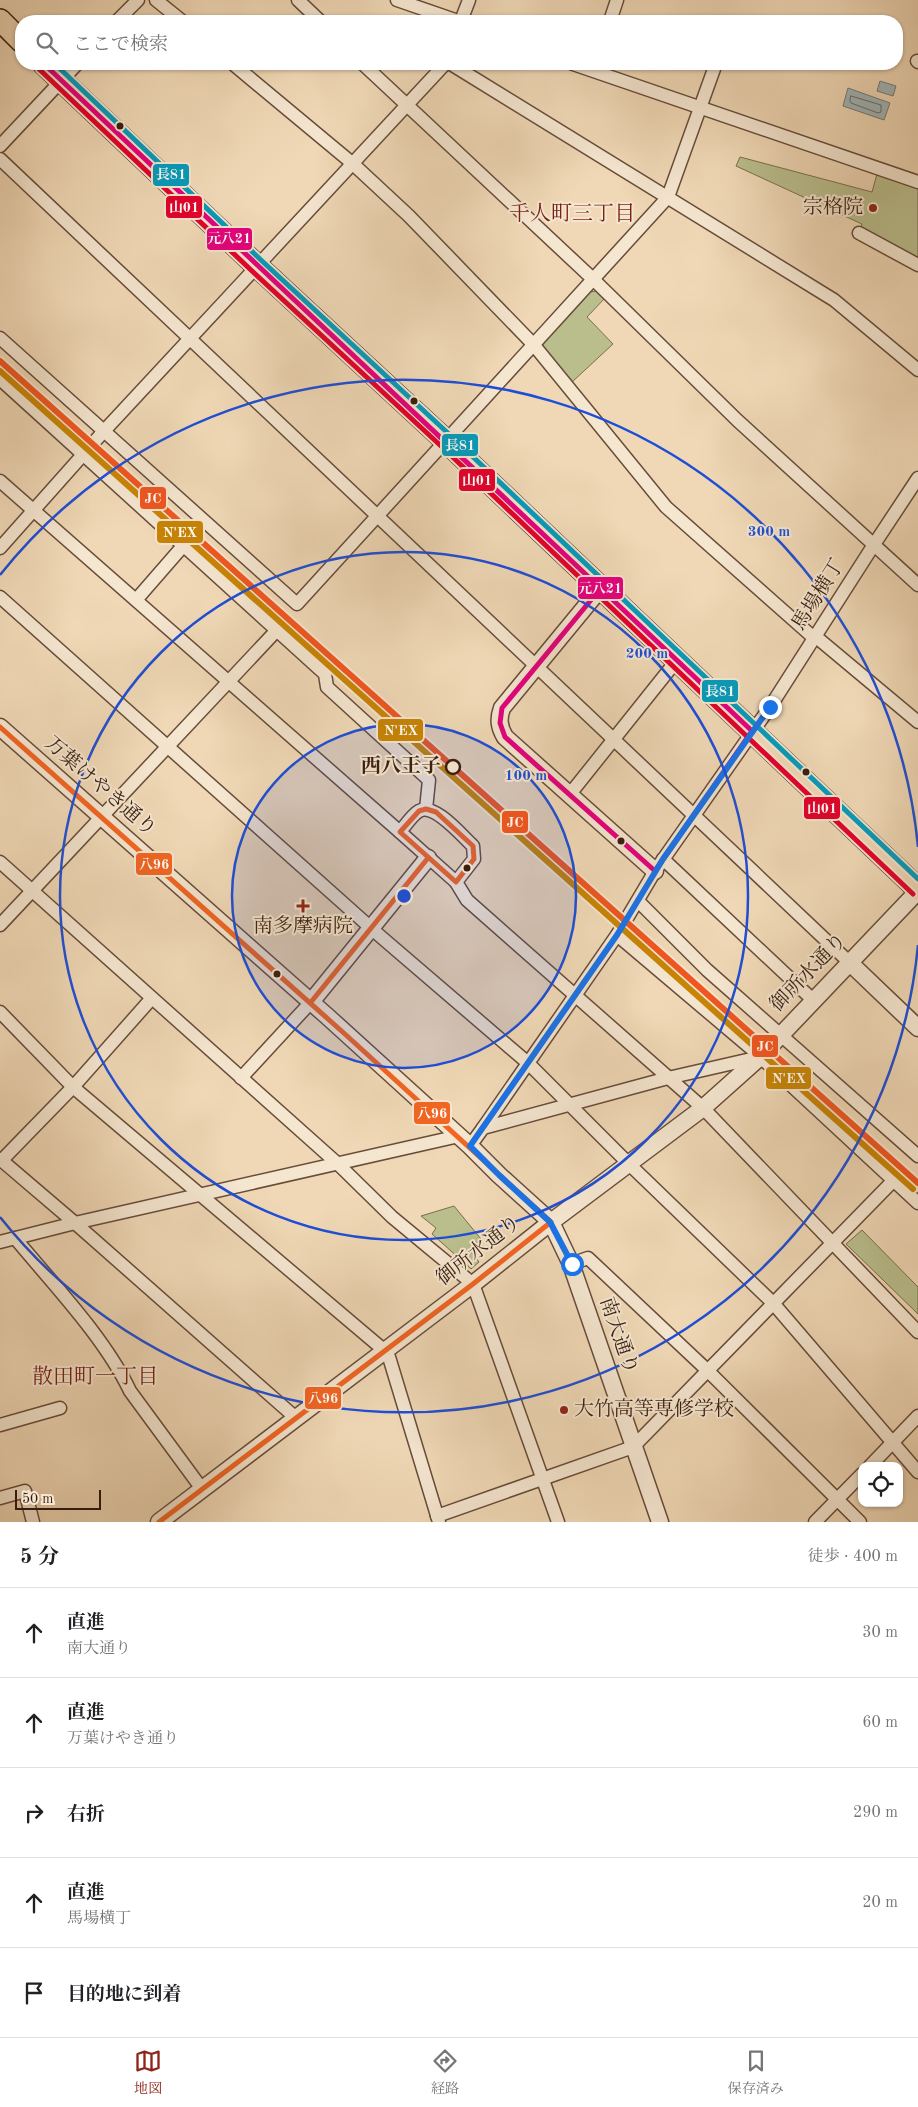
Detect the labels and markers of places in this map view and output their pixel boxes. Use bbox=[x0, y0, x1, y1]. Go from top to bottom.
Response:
unlabelled marker bbox=[115, 121, 125, 131]
place label: 宗格院 bbox=[803, 196, 863, 218]
marker: 宗格院 bbox=[867, 202, 879, 214]
unlabelled marker bbox=[409, 396, 419, 406]
place label: 西八王子 bbox=[361, 755, 441, 777]
marker: 西八王子 bbox=[445, 759, 461, 775]
unlabelled marker bbox=[801, 767, 811, 777]
unlabelled marker bbox=[616, 836, 626, 846]
unlabelled marker bbox=[462, 863, 472, 873]
centre of rings bbox=[395, 887, 413, 905]
marker: 南多摩病院 bbox=[296, 899, 310, 913]
place label: 南多摩病院 bbox=[253, 915, 353, 937]
unlabelled marker bbox=[272, 969, 282, 979]
place label: 大竹高等専修学校 bbox=[574, 1398, 734, 1420]
marker: 大竹高等専修学校 bbox=[558, 1404, 570, 1416]

